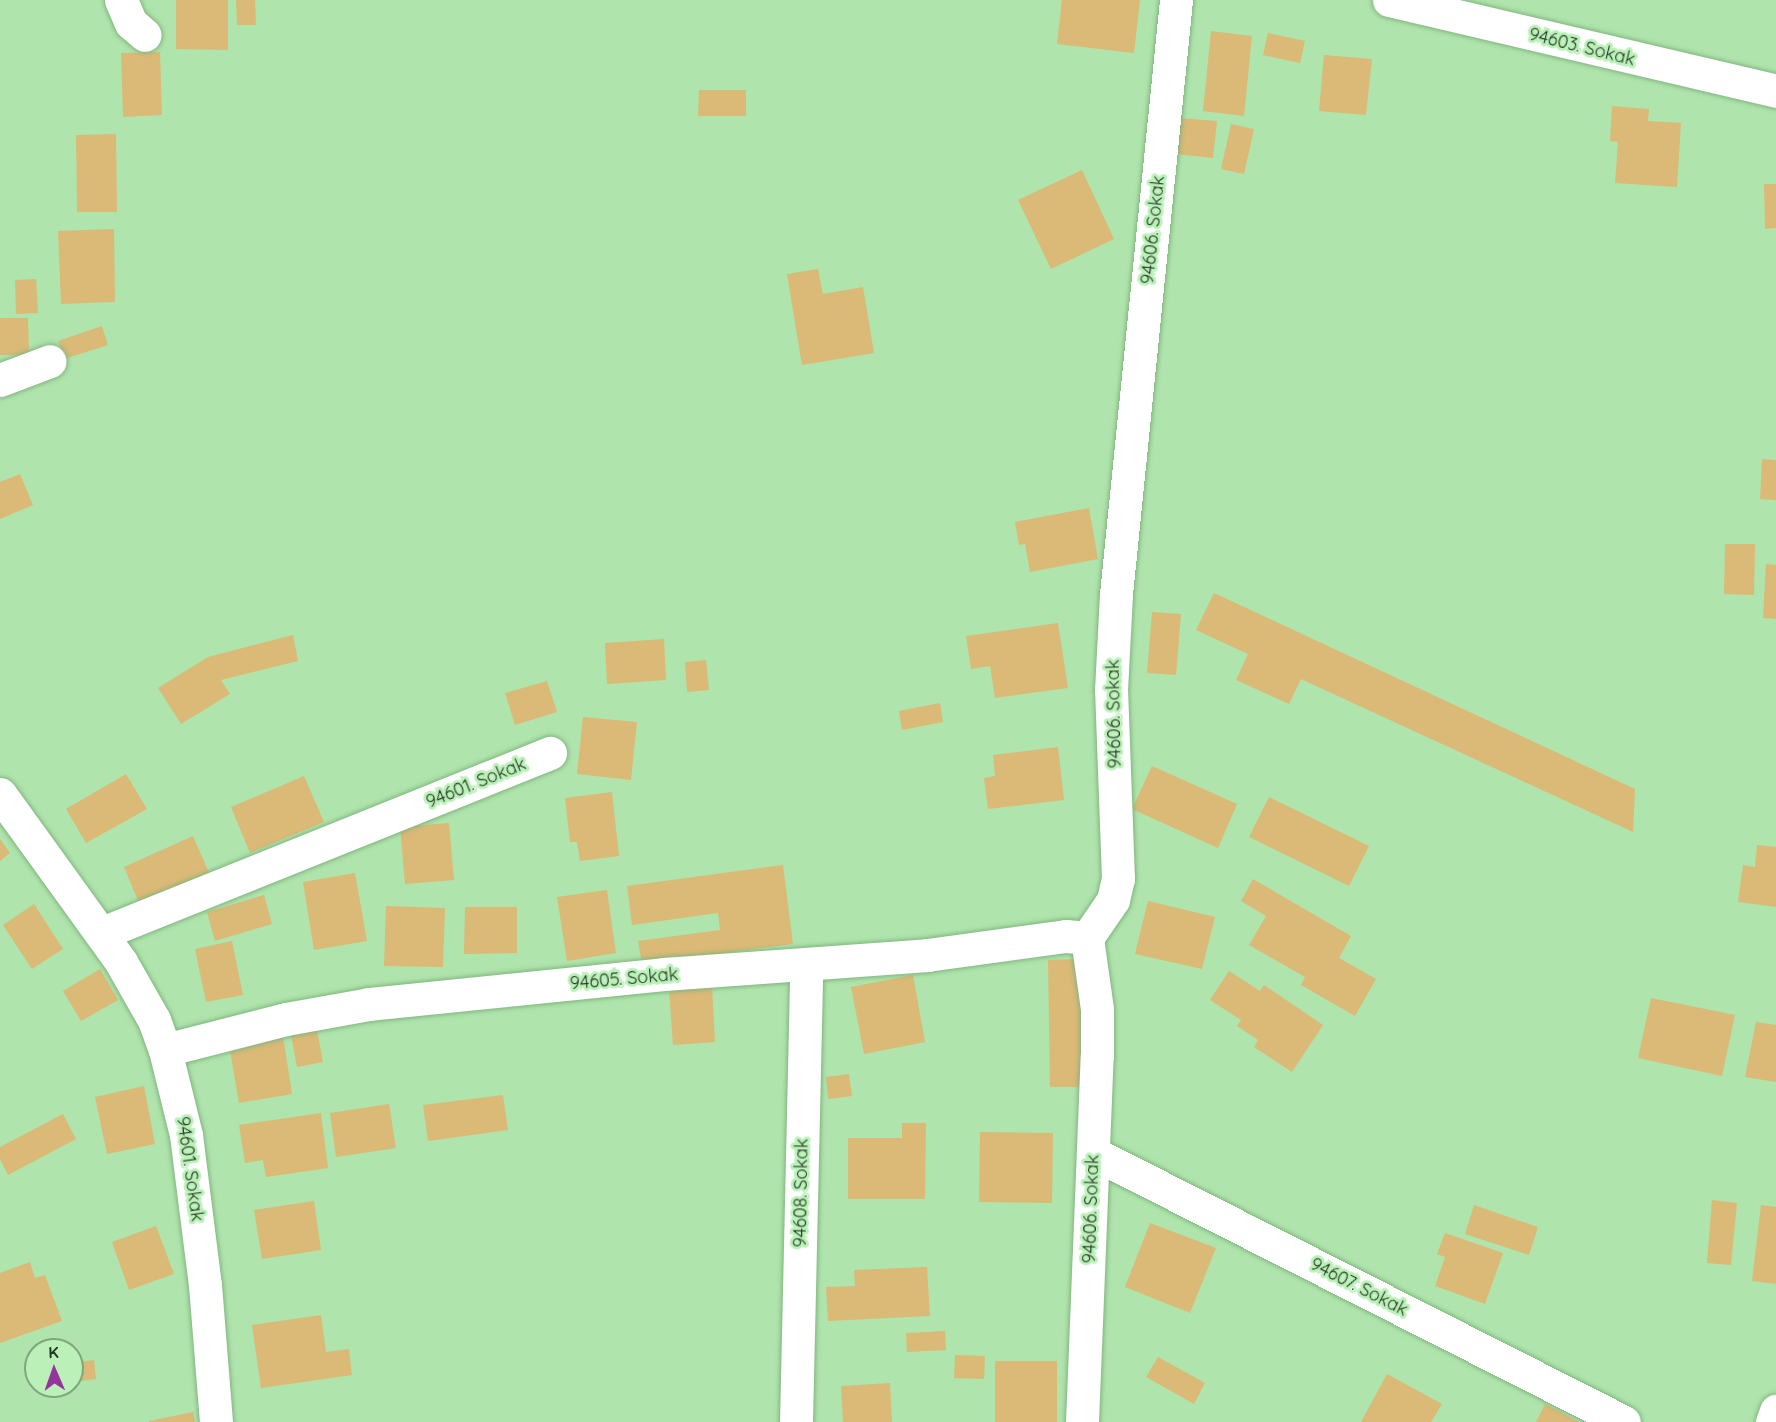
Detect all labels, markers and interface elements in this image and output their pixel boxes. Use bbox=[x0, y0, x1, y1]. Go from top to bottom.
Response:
street label: 94603. Sokak bbox=[1527, 23, 1637, 71]
street label: 94606. Sokak bbox=[1137, 175, 1169, 285]
street label: 94606. Sokak bbox=[1102, 659, 1126, 769]
street label: 94601. Sokak bbox=[423, 753, 529, 813]
street label: 94605. Sokak bbox=[569, 964, 679, 994]
street label: 94601. Sokak bbox=[172, 1115, 208, 1223]
street label: 94608. Sokak bbox=[789, 1138, 813, 1248]
street label: 94606. Sokak bbox=[1078, 1154, 1104, 1264]
street label: 94607. Sokak bbox=[1307, 1253, 1411, 1321]
north arrow bbox=[24, 1338, 84, 1398]
text: K bbox=[48, 1342, 59, 1362]

